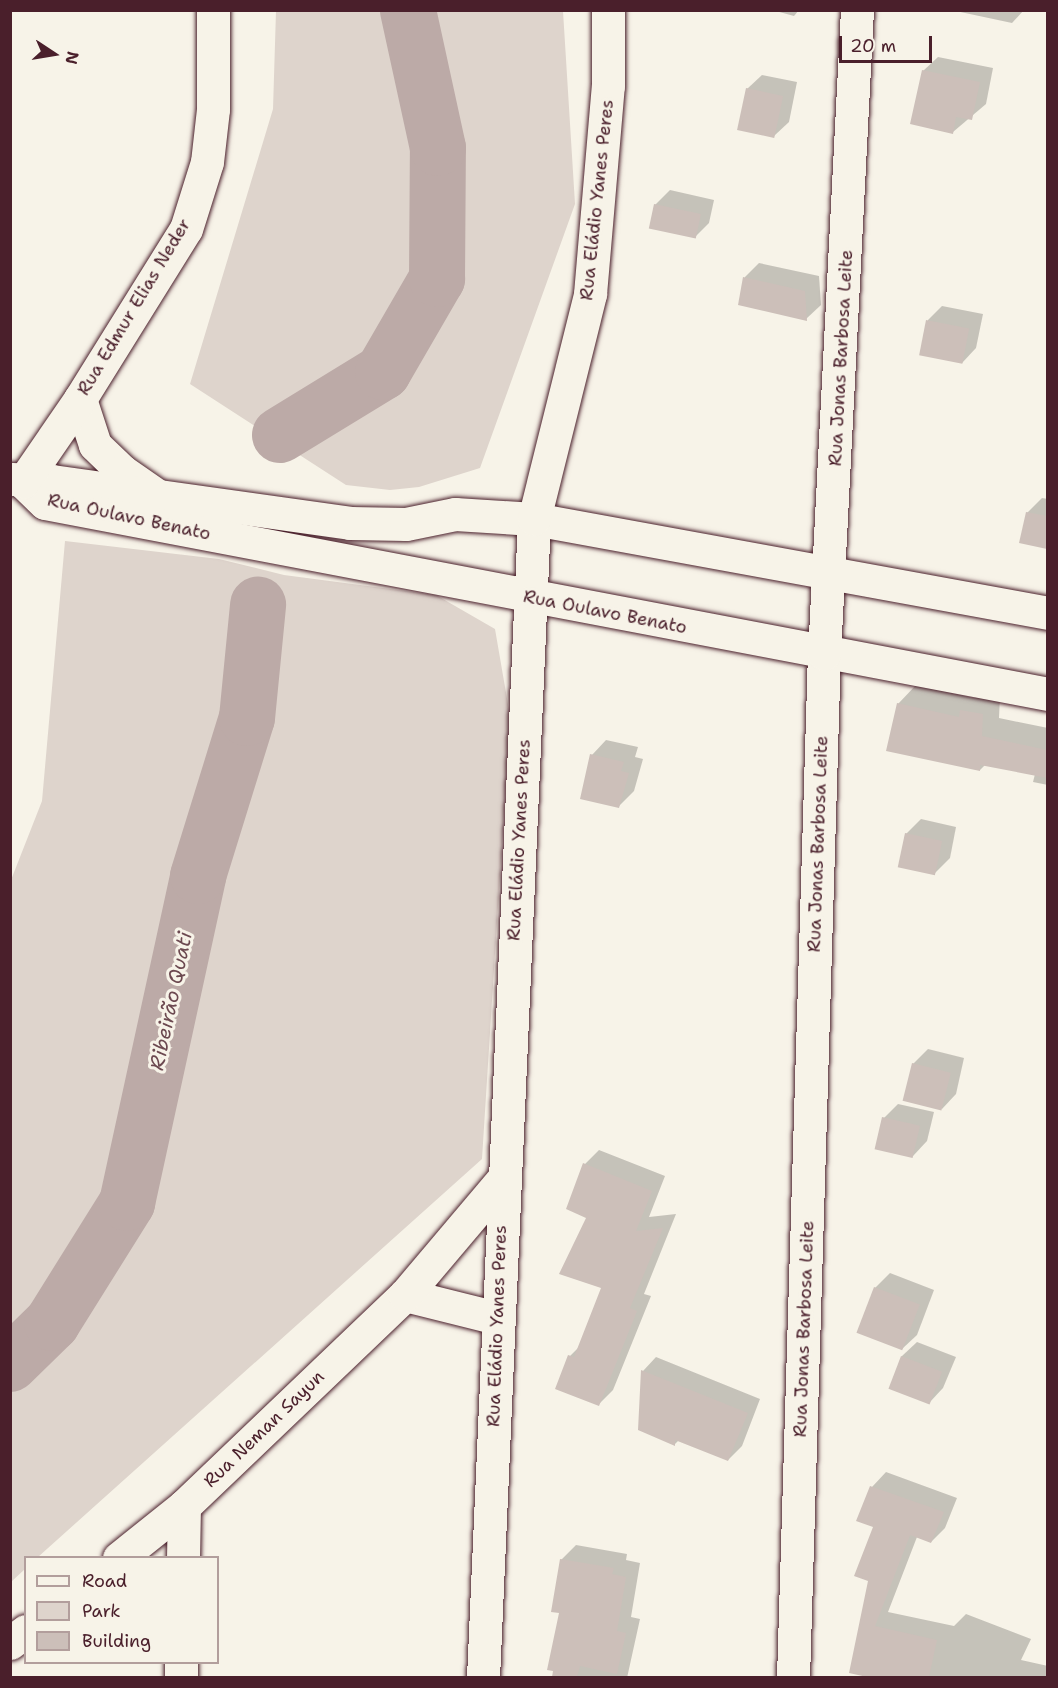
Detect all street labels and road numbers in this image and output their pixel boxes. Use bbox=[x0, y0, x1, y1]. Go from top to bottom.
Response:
street label: Rua Eládio Yanes Peres bbox=[576, 98, 618, 302]
street label: Rua Edmur Elias Neder bbox=[73, 215, 195, 399]
street label: Rua Jonas Barbosa Leite bbox=[825, 249, 857, 467]
street label: Rua Oulavo Benato bbox=[46, 489, 212, 545]
street label: Rua Oulavo Benato bbox=[521, 586, 689, 638]
street label: Rua Jonas Barbosa Leite bbox=[803, 735, 833, 953]
street label: Rua Eládio Yanes Peres bbox=[503, 739, 535, 941]
street label: Rua Jonas Barbosa Leite bbox=[789, 1220, 819, 1438]
street label: Rua Eládio Yanes Peres bbox=[483, 1225, 511, 1427]
street label: Rua Neman Sayun bbox=[199, 1366, 329, 1492]

